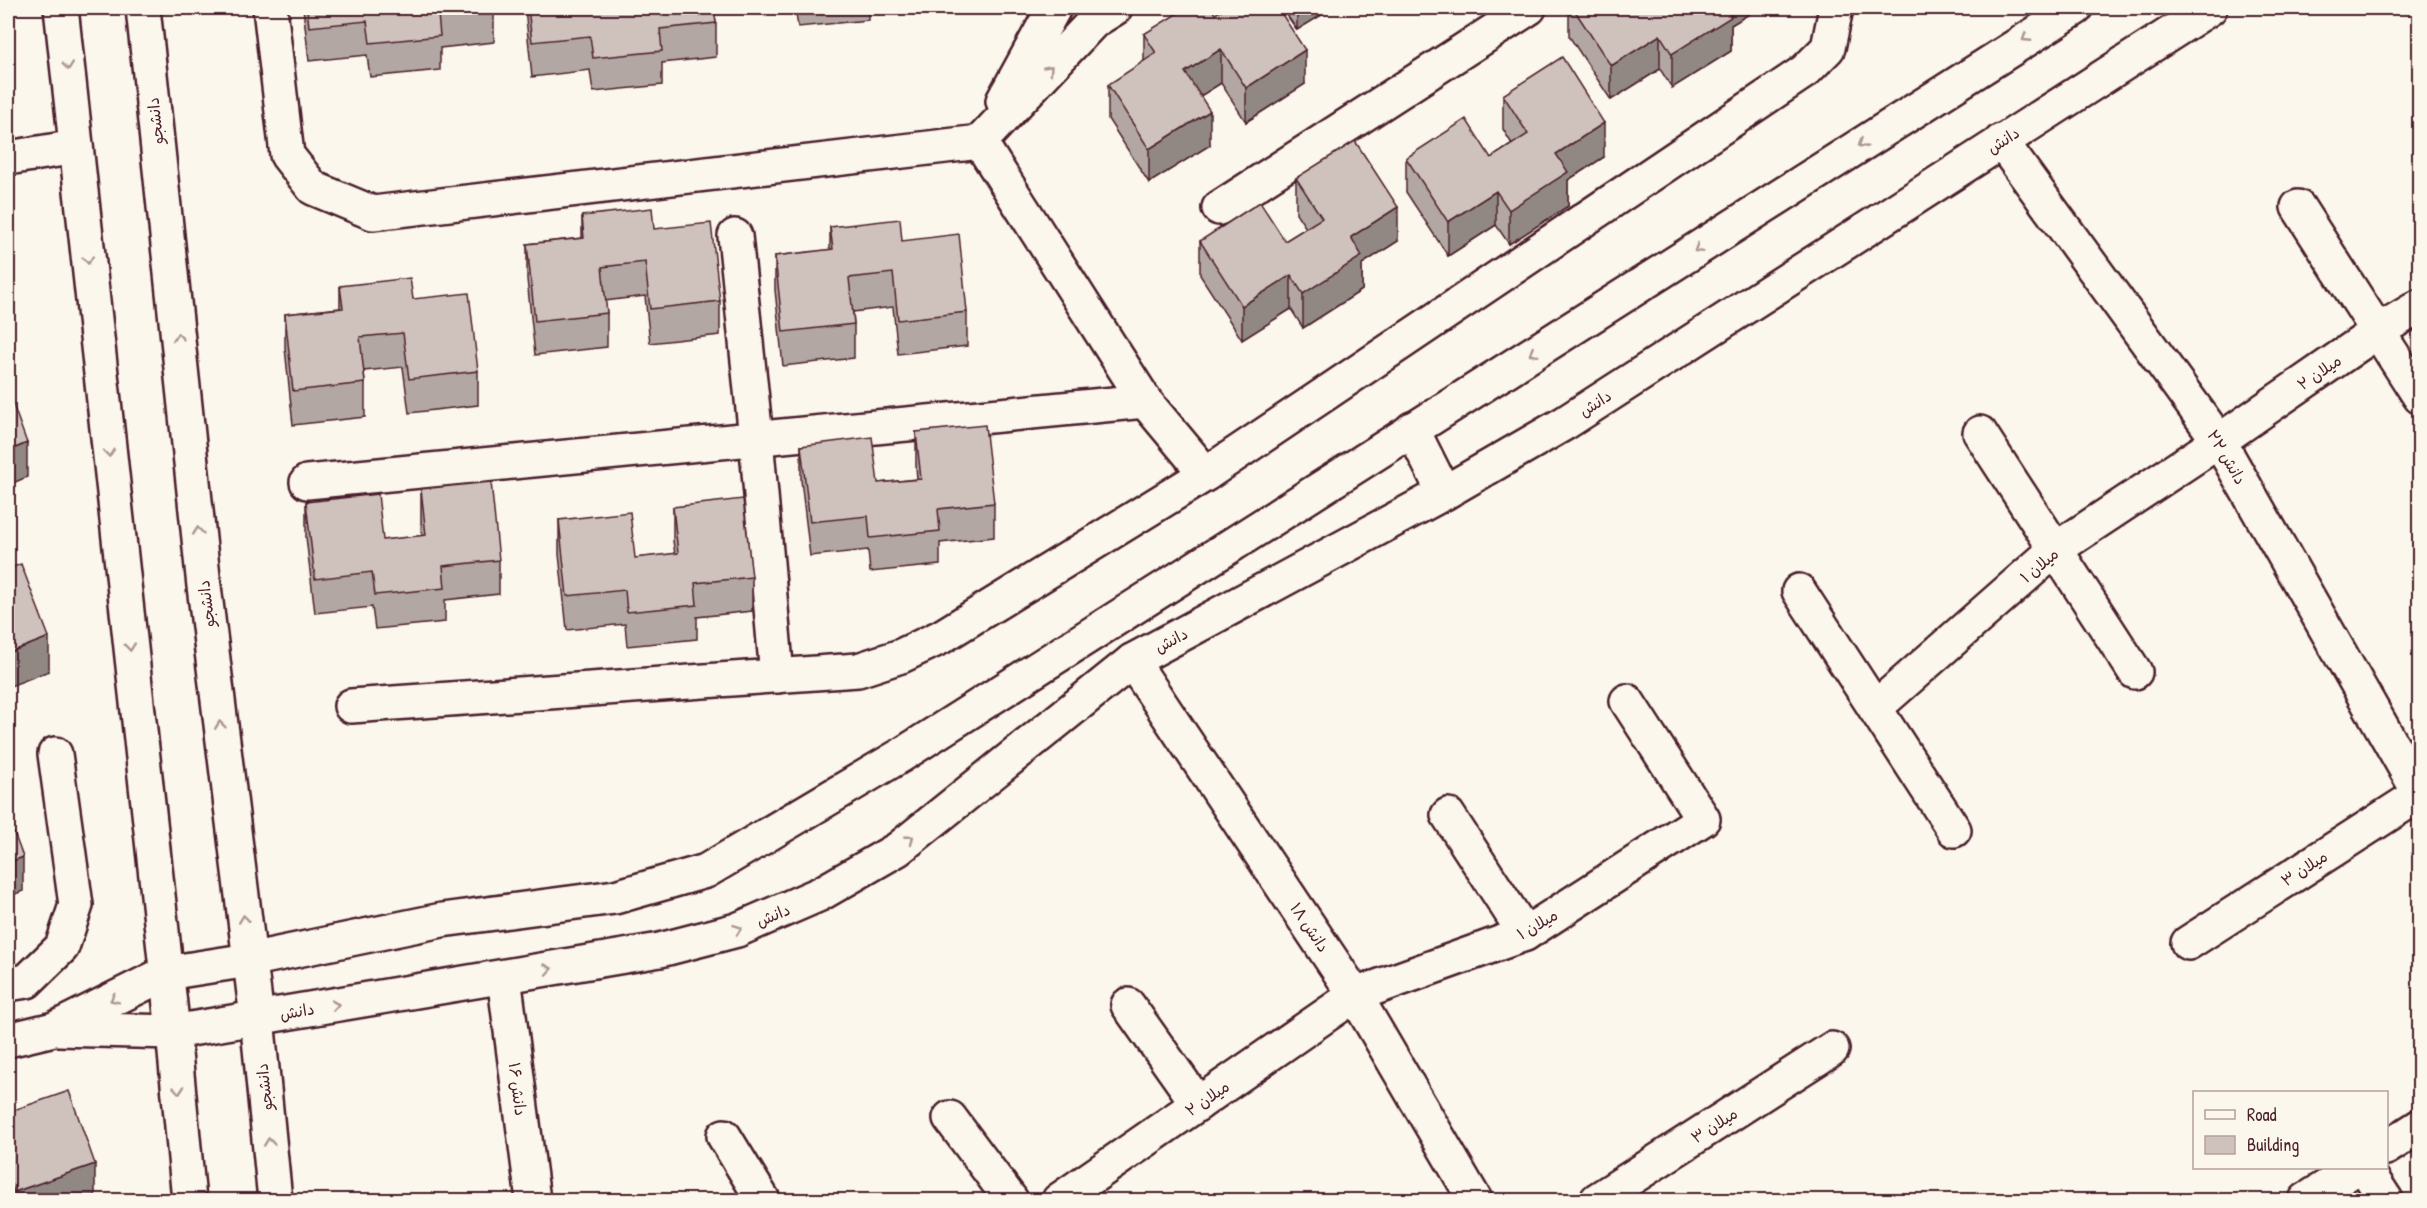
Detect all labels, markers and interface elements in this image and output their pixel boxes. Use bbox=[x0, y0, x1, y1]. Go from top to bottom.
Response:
one-way arrow bbox=[2022, 31, 2033, 42]
one-way arrow bbox=[61, 61, 74, 70]
one-way arrow bbox=[1042, 66, 1053, 76]
street label: دانشجو bbox=[142, 96, 169, 147]
street label: دانش bbox=[1982, 121, 2024, 159]
one-way arrow bbox=[1858, 137, 1869, 148]
one-way arrow bbox=[1694, 242, 1704, 254]
one-way arrow bbox=[81, 255, 94, 264]
one-way arrow bbox=[172, 333, 185, 342]
one-way arrow bbox=[1529, 345, 1539, 357]
street label: میلان ۲ bbox=[2293, 349, 2345, 395]
street label: دانش bbox=[1574, 384, 1616, 422]
street label: دانش ۲۲ bbox=[2202, 426, 2252, 488]
one-way arrow bbox=[102, 449, 115, 458]
one-way arrow bbox=[192, 527, 205, 536]
street label: میلان ۱ bbox=[2015, 542, 2063, 588]
street label: دانشجو bbox=[192, 579, 220, 630]
street label: دانش bbox=[1150, 622, 1192, 658]
one-way arrow bbox=[123, 643, 136, 652]
one-way arrow bbox=[215, 720, 227, 730]
one-way arrow bbox=[903, 835, 914, 846]
street label: میلان ۳ bbox=[2276, 845, 2332, 891]
street label: دانش bbox=[753, 898, 793, 932]
street label: دانش ۱۸ bbox=[1285, 898, 1335, 956]
street label: میلان ۱ bbox=[1512, 903, 1562, 945]
one-way arrow bbox=[238, 914, 251, 923]
one-way arrow bbox=[732, 923, 743, 936]
one-way arrow bbox=[543, 964, 552, 976]
one-way arrow bbox=[109, 991, 120, 1003]
street label: دانش bbox=[278, 997, 316, 1025]
one-way arrow bbox=[329, 999, 339, 1012]
street label: دانش ۱۶ bbox=[504, 1061, 532, 1117]
street label: دانشجو bbox=[251, 1062, 278, 1113]
street label: میلان ۲ bbox=[1181, 1075, 1233, 1121]
one-way arrow bbox=[172, 1086, 185, 1095]
legend bbox=[2193, 1091, 2388, 1169]
street label: میلان ۳ bbox=[1686, 1102, 1742, 1148]
text: Road bbox=[2247, 1102, 2277, 1127]
text: Building bbox=[2247, 1132, 2299, 1157]
one-way arrow bbox=[263, 1138, 276, 1147]

